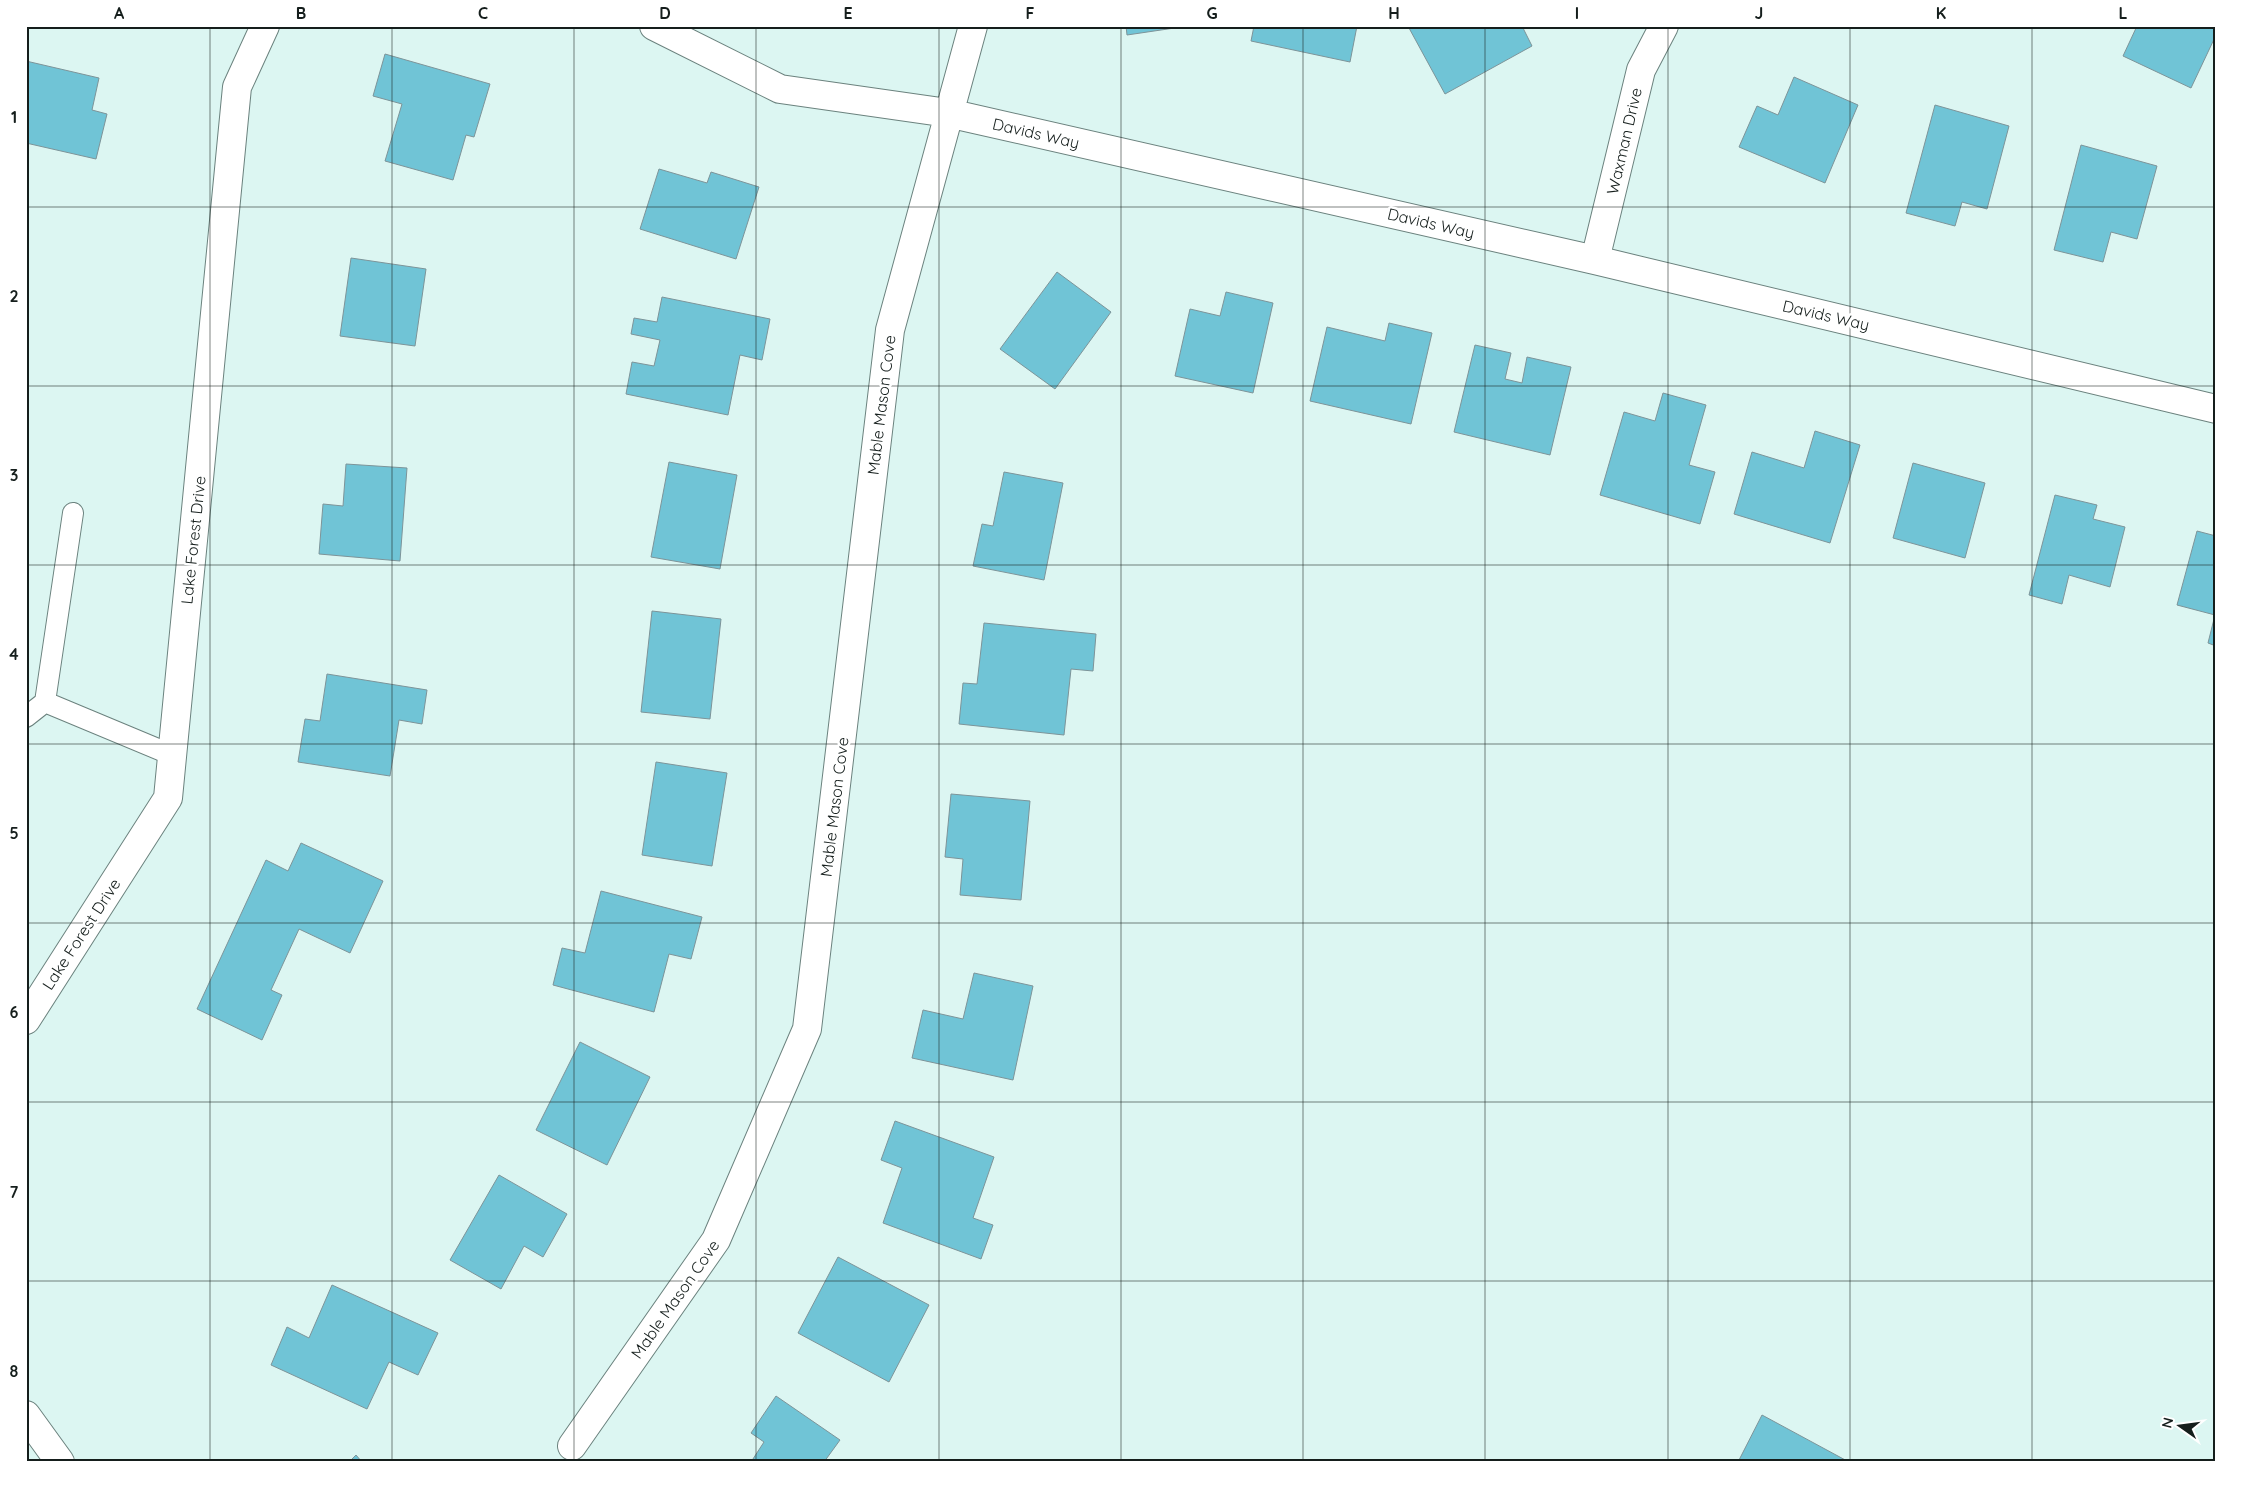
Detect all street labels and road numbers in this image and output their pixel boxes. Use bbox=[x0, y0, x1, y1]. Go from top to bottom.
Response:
street label: Waxman Drive bbox=[1602, 86, 1646, 196]
street label: Davids Way bbox=[991, 113, 1081, 153]
street label: Davids Way bbox=[1386, 203, 1476, 243]
street label: Davids Way bbox=[1781, 295, 1871, 335]
street label: Mable Mason Cove bbox=[862, 334, 900, 476]
street label: Lake Forest Drive bbox=[176, 475, 210, 605]
street label: Mable Mason Cove bbox=[815, 736, 853, 878]
street label: Lake Forest Drive bbox=[37, 874, 125, 994]
street label: Mable Mason Cove bbox=[626, 1236, 724, 1362]

